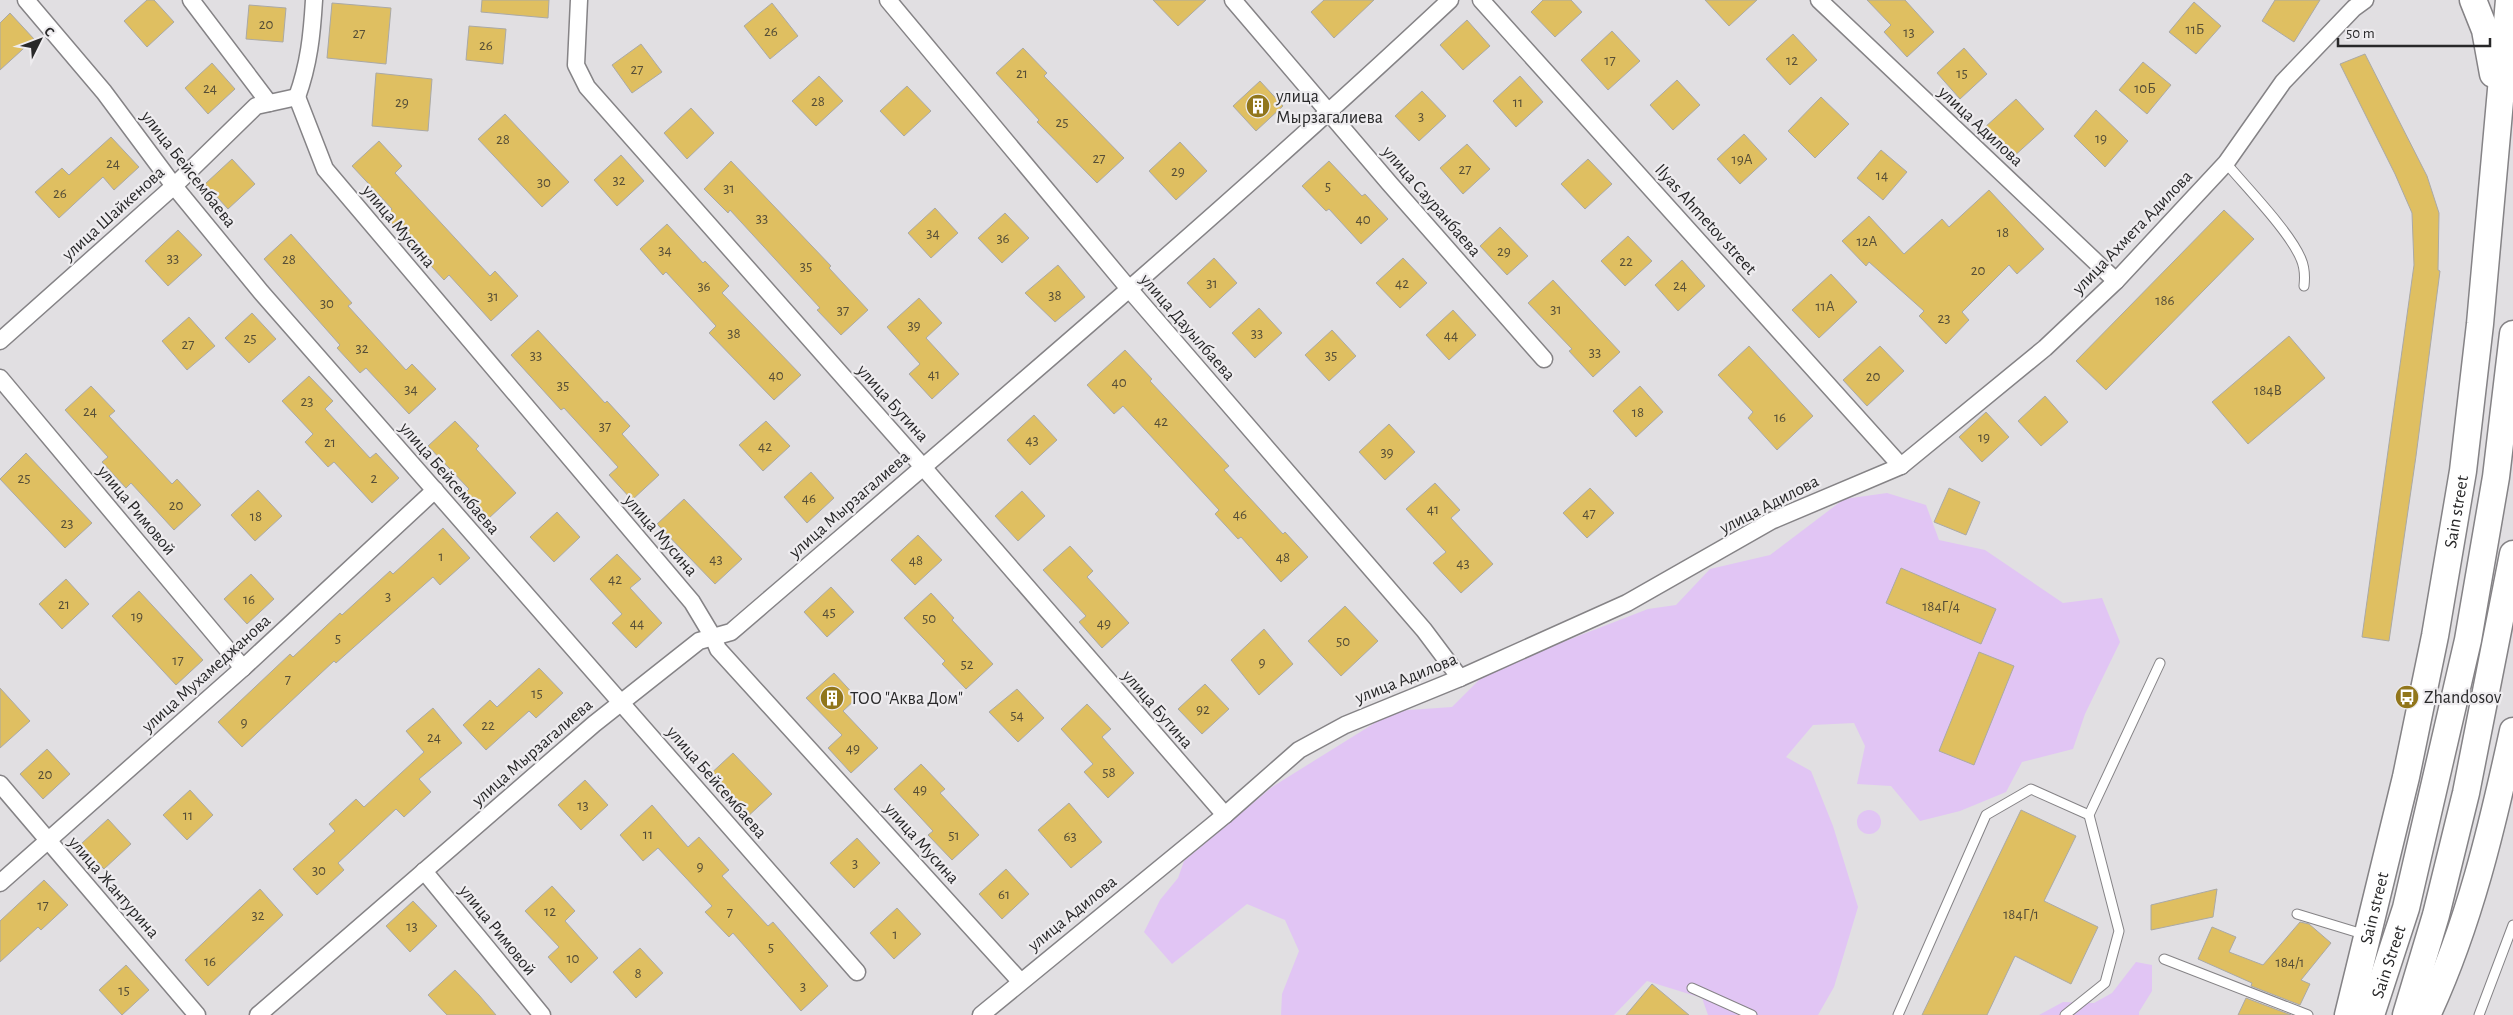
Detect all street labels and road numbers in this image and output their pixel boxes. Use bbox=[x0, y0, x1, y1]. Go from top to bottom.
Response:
street label: улица Адилова bbox=[1934, 83, 2026, 170]
street label: улица Бейсембаева bbox=[137, 107, 240, 231]
street label: улица Сауранбаева bbox=[1378, 141, 1485, 260]
street label: Ilyas Ahmetov street bbox=[1651, 161, 1760, 279]
street label: улица Шайкенова bbox=[58, 163, 168, 265]
street label: улица Ахмета Адилова bbox=[2069, 167, 2196, 299]
street label: улица Мусина bbox=[358, 181, 438, 272]
street label: улица Дауылбаева bbox=[1136, 269, 1239, 384]
street label: улица Бутина bbox=[852, 361, 932, 446]
street label: улица Бейсембаева bbox=[395, 418, 503, 538]
street label: улица Мырзагалиева bbox=[785, 448, 913, 562]
street label: улица Римовой bbox=[93, 462, 179, 559]
street label: улица Адилова bbox=[1716, 472, 1822, 538]
street label: Sain street bbox=[2442, 474, 2472, 550]
street label: улица Мусина bbox=[619, 491, 701, 580]
street label: улица Мухамеджанова bbox=[138, 611, 274, 737]
street label: улица Адилова bbox=[1352, 650, 1460, 708]
street label: улица Бутина bbox=[1118, 666, 1196, 752]
street label: улица Мырзагалиева bbox=[468, 696, 596, 810]
street label: улица Бейсембаева bbox=[662, 722, 770, 842]
street label: улица Мусина bbox=[880, 799, 962, 888]
street label: улица Жантурина bbox=[64, 833, 162, 942]
street label: Sain street bbox=[2358, 870, 2393, 946]
street label: улица Адилова bbox=[1024, 873, 1120, 956]
street label: улица Римовой bbox=[455, 881, 539, 979]
street label: Sain Street bbox=[2369, 923, 2410, 1001]

